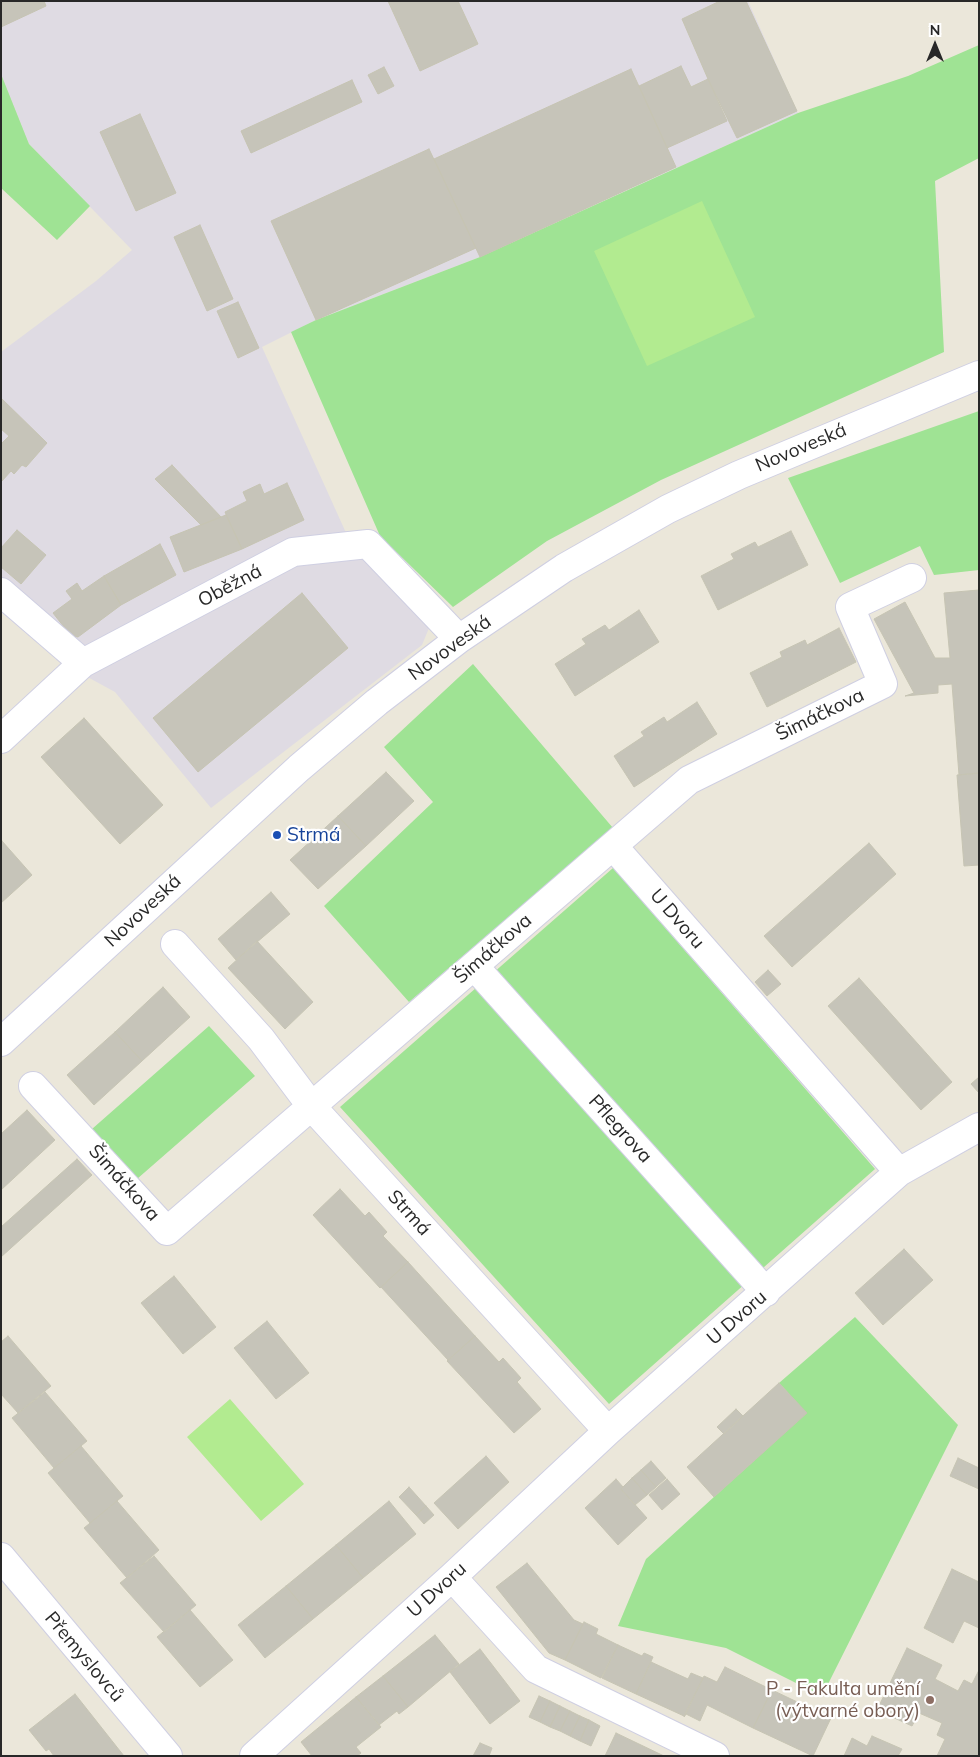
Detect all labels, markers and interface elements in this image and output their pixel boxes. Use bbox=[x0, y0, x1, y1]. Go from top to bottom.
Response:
north arrow bbox=[910, 20, 960, 70]
text: N bbox=[930, 21, 940, 39]
street label: Novoveská bbox=[752, 419, 850, 477]
street label: Oběžná bbox=[194, 560, 266, 612]
street label: Novoveská bbox=[404, 610, 496, 686]
street label: Šimáčkova bbox=[772, 684, 868, 746]
place label: Strmá bbox=[287, 824, 340, 846]
marker: Strmá bbox=[271, 829, 283, 841]
street label: Novoveská bbox=[100, 870, 186, 952]
street label: U Dvoru bbox=[645, 884, 709, 954]
street label: Šimáčkova bbox=[450, 909, 536, 989]
street label: Pflegrova bbox=[583, 1090, 657, 1168]
street label: Šimáčkova bbox=[84, 1140, 164, 1226]
street label: Strmá bbox=[383, 1186, 435, 1240]
street label: U Dvoru bbox=[702, 1286, 772, 1350]
street label: U Dvoru bbox=[403, 1558, 471, 1622]
street label: Přemyslovců bbox=[40, 1607, 128, 1707]
place label: P - Fakulta umění (výtvarné obory) bbox=[766, 1678, 920, 1722]
marker: P - Fakulta umění (výtvarné obory) bbox=[924, 1694, 936, 1706]

